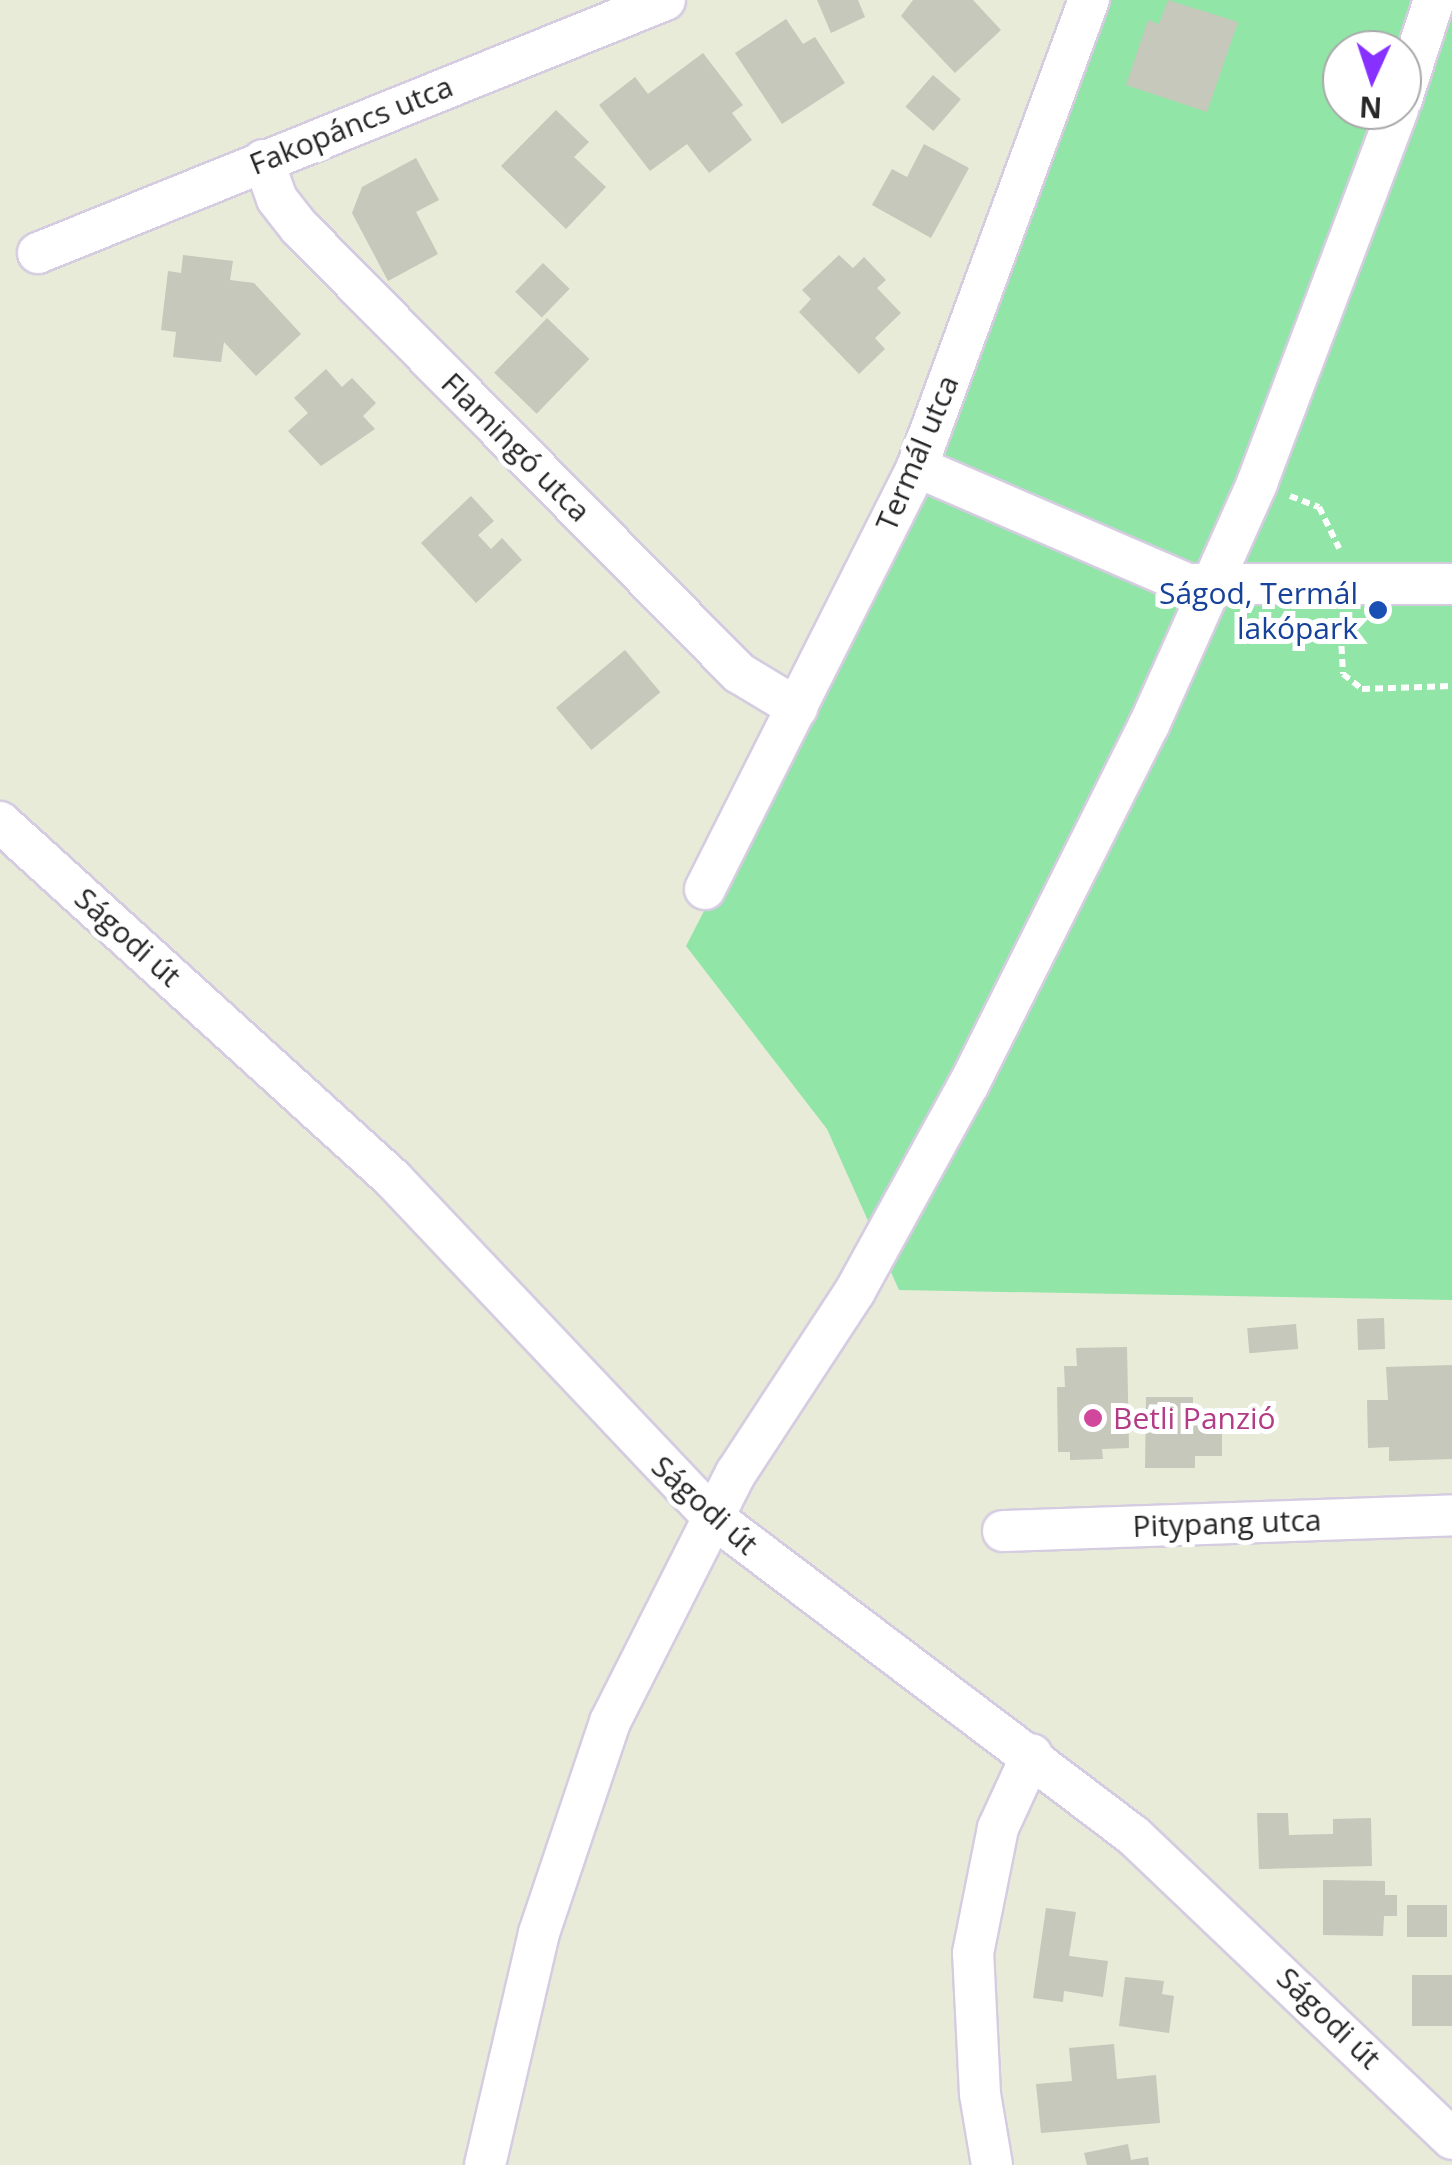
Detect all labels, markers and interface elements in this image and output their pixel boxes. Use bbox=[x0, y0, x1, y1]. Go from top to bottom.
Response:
north arrow bbox=[1322, 30, 1422, 130]
street label: Fakopáncs utca bbox=[244, 68, 458, 182]
text: N bbox=[1358, 88, 1383, 128]
street label: Flamingó utca bbox=[434, 365, 598, 529]
street label: Termál utca bbox=[868, 370, 966, 536]
place label: Ságod, Termál lakópark bbox=[1159, 575, 1358, 646]
marker: Ságod, Termál lakópark bbox=[1367, 599, 1389, 621]
street label: Ságodi út bbox=[68, 880, 188, 994]
place label: Betli Panzió bbox=[1113, 1400, 1276, 1436]
marker: Betli Panzió bbox=[1082, 1407, 1104, 1429]
street label: Ságodi út bbox=[645, 1448, 765, 1562]
street label: Pitypang utca bbox=[1132, 1502, 1322, 1544]
street label: Ságodi út bbox=[1270, 1960, 1388, 2076]

